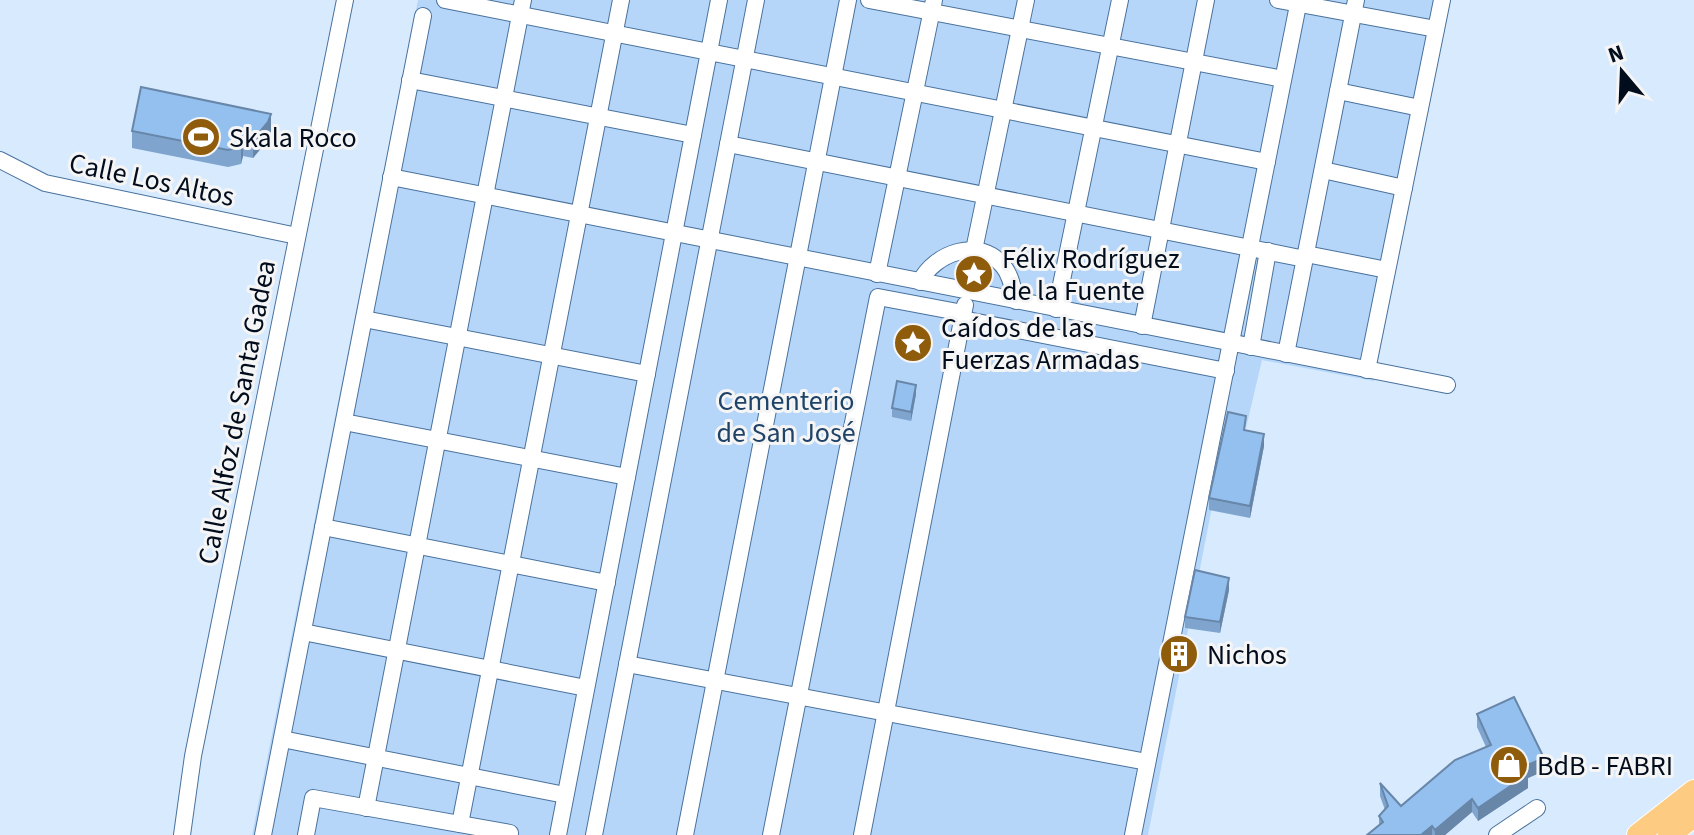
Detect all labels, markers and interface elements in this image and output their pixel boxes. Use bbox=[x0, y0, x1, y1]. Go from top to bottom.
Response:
north arrow bbox=[1582, 32, 1662, 112]
text: N bbox=[1604, 37, 1628, 72]
sports icon: Skala Roco bbox=[180, 116, 222, 158]
place label: Skala Roco bbox=[229, 118, 357, 158]
street label: Calle Los Altos bbox=[66, 143, 238, 217]
place label: Félix Rodríguez de la Fuente bbox=[1002, 239, 1180, 311]
place icon: Félix Rodríguez de la Fuente bbox=[953, 253, 995, 295]
street label: Calle Alfoz de Santa Gadea bbox=[188, 257, 286, 568]
place label: Caídos de las Fuerzas Armadas bbox=[941, 308, 1139, 380]
place icon: Caídos de las Fuerzas Armadas bbox=[892, 322, 934, 364]
park label: Cementerio de San José bbox=[716, 381, 856, 453]
building icon: Nichos bbox=[1158, 633, 1200, 675]
place label: Nichos bbox=[1207, 635, 1287, 675]
shop icon: BdB - FABRI bbox=[1488, 744, 1530, 786]
place label: BdB - FABRI bbox=[1537, 746, 1673, 786]

